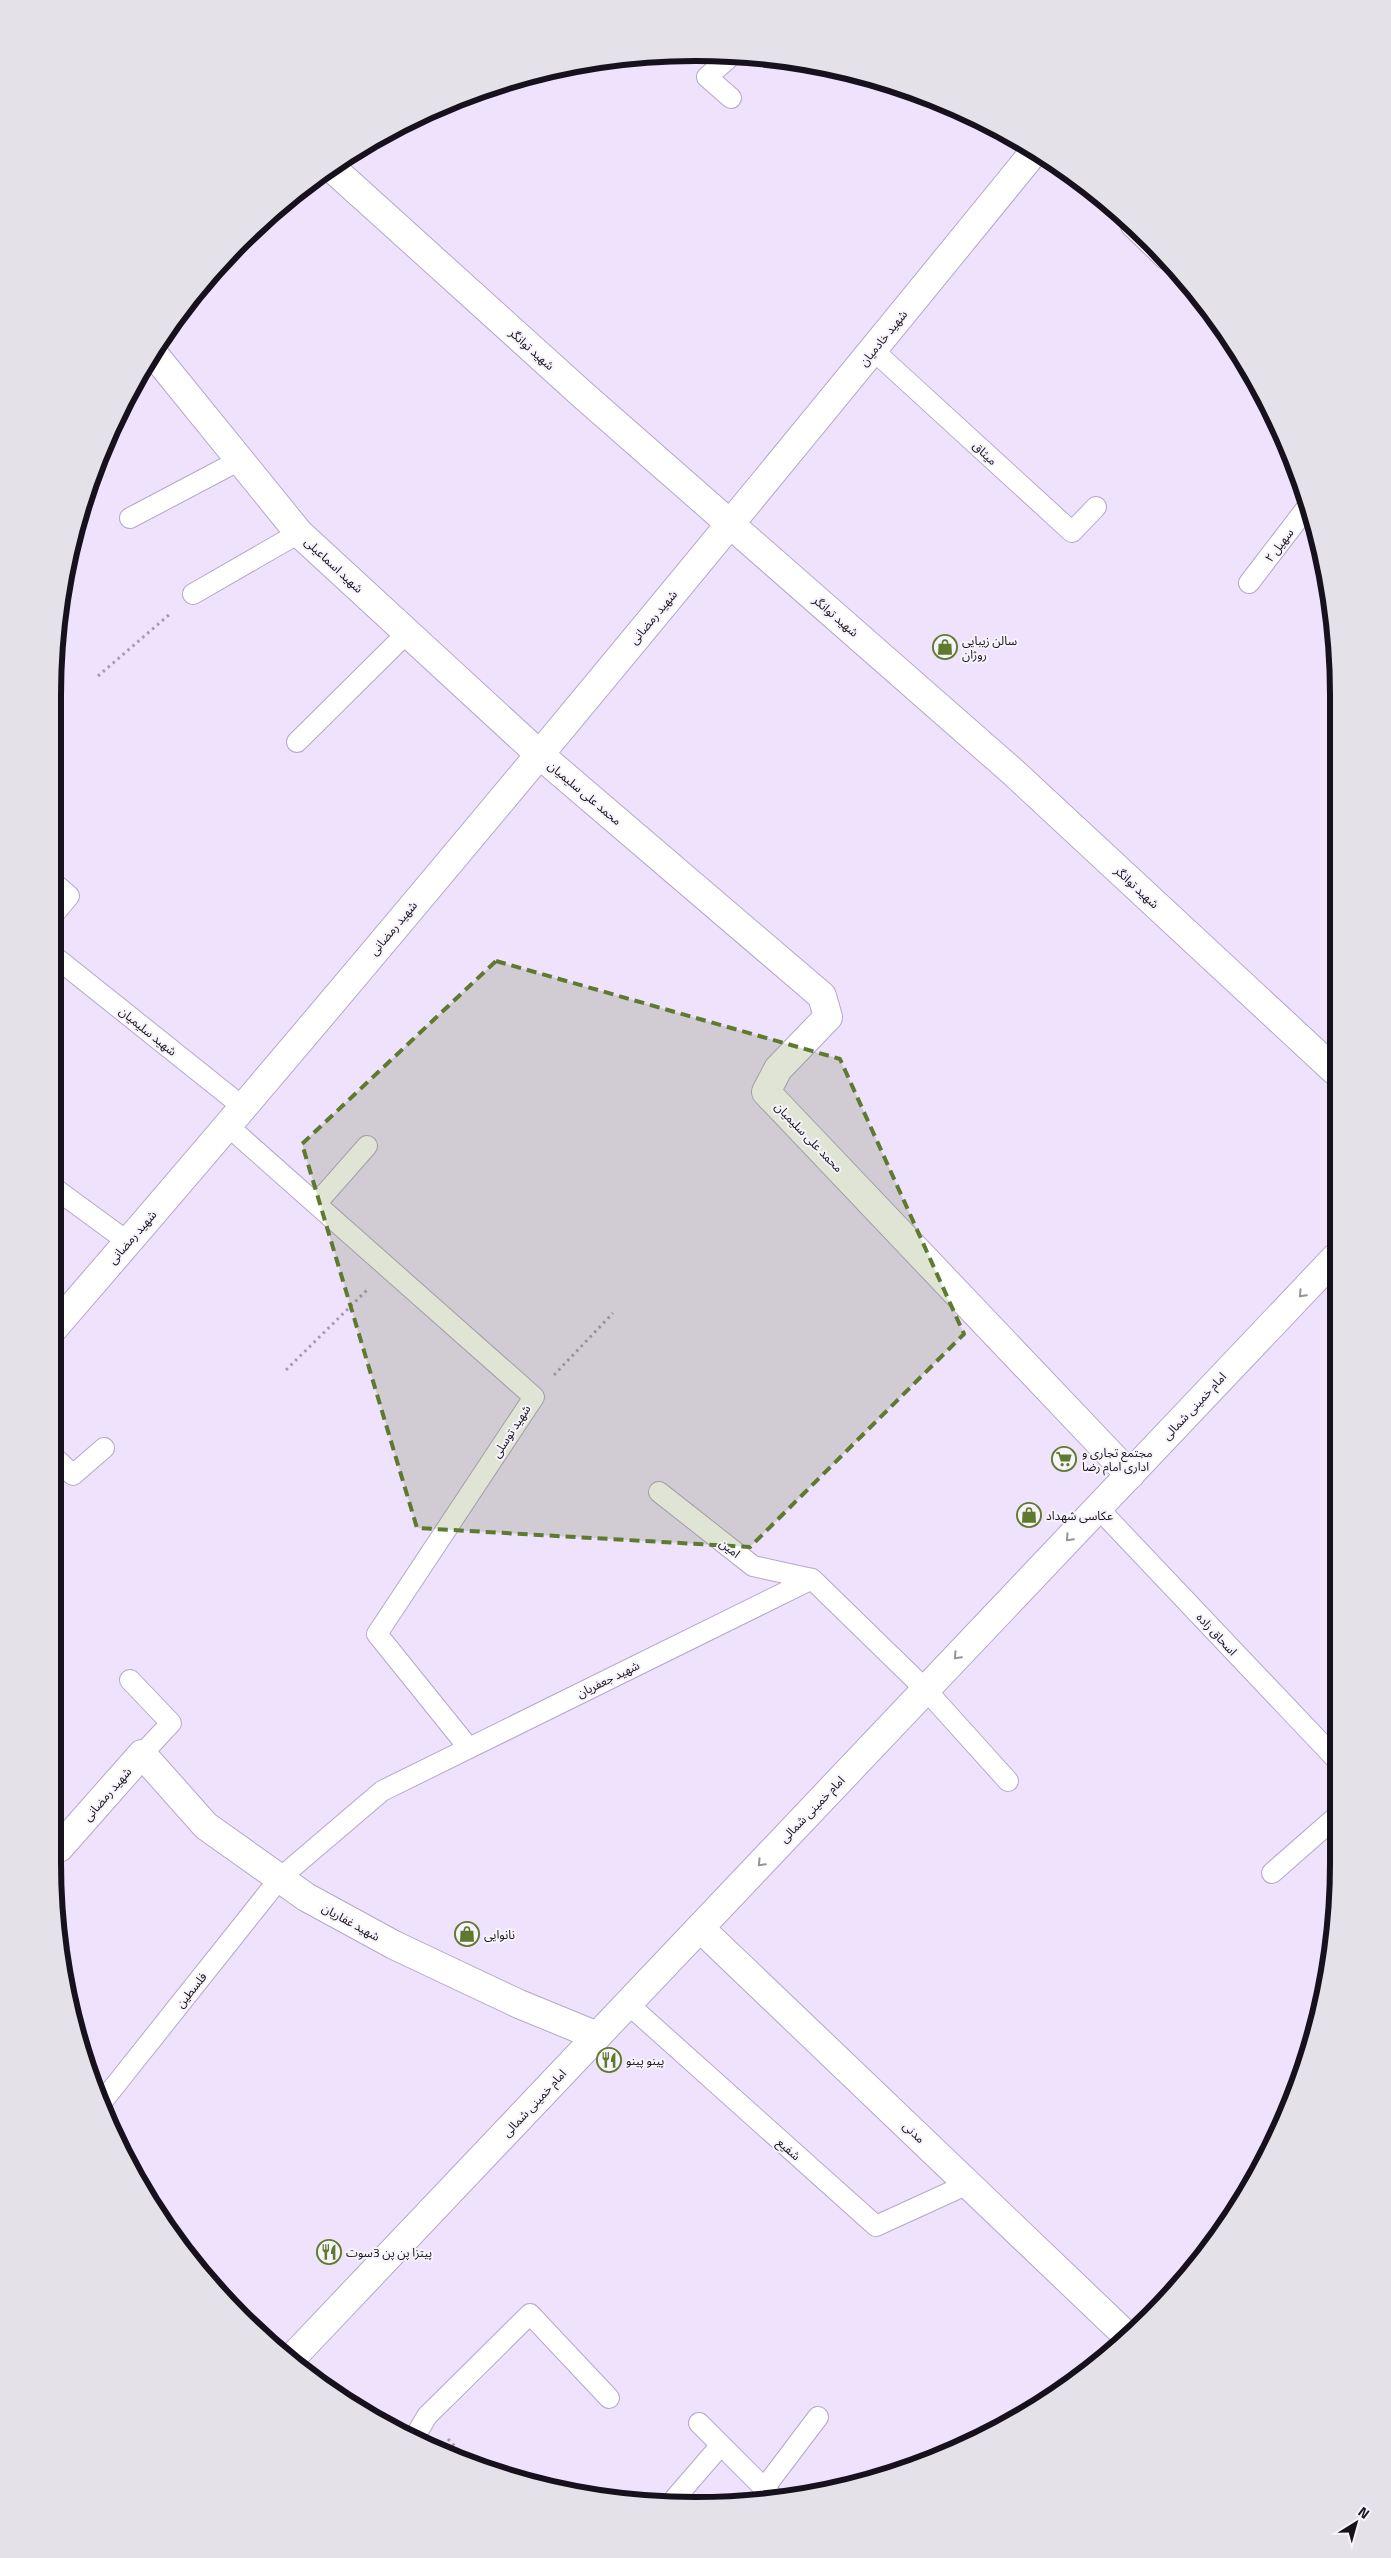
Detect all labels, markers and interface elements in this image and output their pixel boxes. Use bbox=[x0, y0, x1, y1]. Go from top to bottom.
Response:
street label: شهید خادمیان bbox=[854, 306, 912, 370]
street label: شهید توانگر bbox=[504, 323, 559, 375]
street label: میثاق bbox=[968, 436, 1002, 470]
street label: سهیل ۲ bbox=[1260, 524, 1298, 566]
street label: شهید اسماعیلی bbox=[300, 533, 368, 597]
street label: شهید رمضانی bbox=[624, 586, 682, 648]
street label: شهید توانگر bbox=[808, 590, 863, 641]
place label: سالن زیبایی روژان bbox=[962, 631, 1017, 664]
shop icon: سالن زیبایی روژان bbox=[932, 634, 958, 660]
street label: محمد علی سلیمیان bbox=[544, 756, 626, 830]
street label: شهید توانگر bbox=[1110, 861, 1164, 913]
street label: شهید رمضانی bbox=[364, 897, 422, 959]
street label: شهید سلیمیان bbox=[115, 1002, 181, 1060]
street label: محمد علی سلیمیان bbox=[770, 1097, 848, 1177]
street label: شهید رمضانی bbox=[103, 1206, 161, 1268]
one-way arrow bbox=[1299, 1288, 1308, 1297]
street label: امام خمینی شمالی bbox=[1157, 1368, 1231, 1444]
street label: شهید توسلی bbox=[487, 1401, 535, 1461]
place label: مجتمع تجاری و اداری امام رضا bbox=[1082, 1443, 1153, 1476]
supermarket icon: مجتمع تجاری و اداری امام رضا bbox=[1051, 1446, 1077, 1472]
shop icon: عکاسی شهداد bbox=[1016, 1502, 1042, 1528]
place label: عکاسی شهداد bbox=[1046, 1506, 1113, 1525]
one-way arrow bbox=[1066, 1533, 1075, 1542]
street label: امین bbox=[715, 1534, 745, 1562]
street label: اسحاق زاده bbox=[1192, 1608, 1242, 1660]
one-way arrow bbox=[954, 1651, 963, 1660]
street label: شهید جعفریان bbox=[573, 1656, 643, 1702]
street label: شهید رمضانی bbox=[78, 1763, 136, 1825]
street label: امام خمینی شمالی bbox=[775, 1771, 849, 1847]
one-way arrow bbox=[758, 1857, 767, 1866]
street label: شهید غفاریان bbox=[318, 1898, 384, 1946]
shop icon: نانوایی bbox=[454, 1921, 480, 1947]
place label: نانوایی bbox=[484, 1925, 515, 1944]
street label: فلسطین bbox=[171, 1968, 211, 2012]
restaurant icon: پینو پینو bbox=[596, 2047, 622, 2073]
place label: پینو پینو bbox=[626, 2051, 664, 2070]
street label: امام خمینی شمالی bbox=[497, 2065, 571, 2141]
street label: مدنی bbox=[898, 2117, 930, 2147]
street label: شفیع bbox=[773, 2133, 805, 2165]
restaurant icon: پیتزا پن پن 3سوت bbox=[316, 2239, 342, 2265]
place label: پیتزا پن پن 3سوت bbox=[346, 2243, 432, 2262]
north arrow bbox=[1331, 2498, 1381, 2548]
text: N bbox=[1354, 2501, 1374, 2524]

